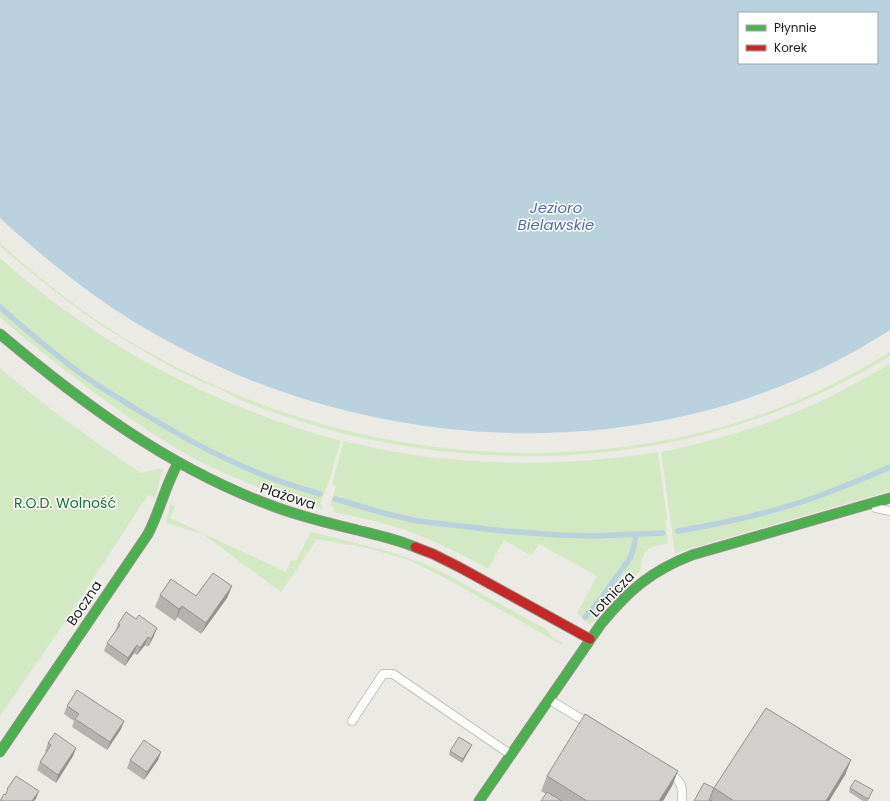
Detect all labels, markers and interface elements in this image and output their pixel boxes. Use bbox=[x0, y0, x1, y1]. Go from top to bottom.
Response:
legend bbox=[738, 12, 878, 64]
text: Płynnie bbox=[774, 19, 816, 36]
text: Korek bbox=[774, 39, 808, 56]
water label: Jezioro Bielawskie bbox=[518, 197, 594, 235]
street label: Plażowa bbox=[258, 478, 318, 514]
park label: R.O.D. Wolność bbox=[14, 493, 116, 513]
street label: Lotnicza bbox=[585, 567, 639, 621]
street label: Boczna bbox=[61, 576, 107, 630]

